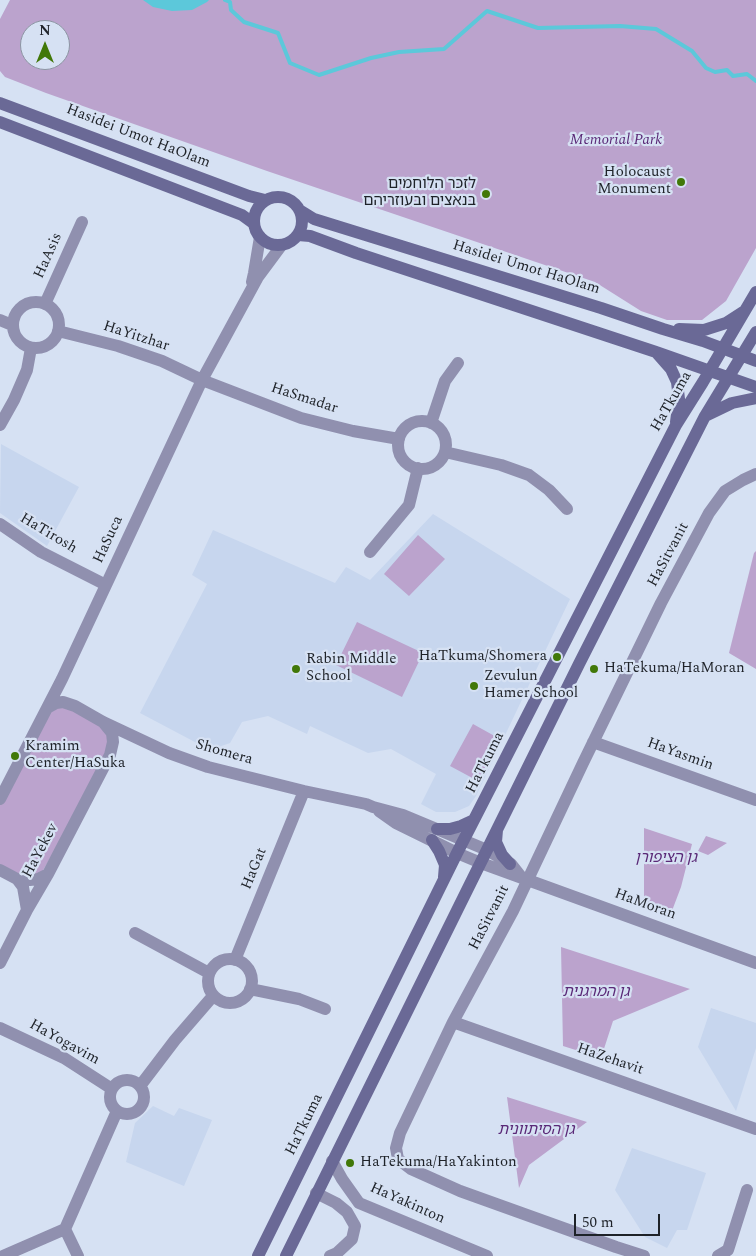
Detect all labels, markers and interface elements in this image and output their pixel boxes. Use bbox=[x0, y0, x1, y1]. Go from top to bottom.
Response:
north arrow bbox=[20, 20, 70, 70]
text: N bbox=[39, 20, 51, 41]
street label: Hasidei Umot HaOlam bbox=[63, 101, 213, 173]
park label: Memorial Park bbox=[570, 132, 662, 150]
place label: Holocaust Monument bbox=[597, 164, 671, 199]
place label: לזכר הלוחמים בנאצים ובעוזריהם bbox=[363, 176, 476, 211]
marker: Holocaust Monument bbox=[675, 176, 687, 188]
marker: לזכר הלוחמים בנאצים ובעוזריהם bbox=[480, 188, 492, 200]
street label: HaAsis bbox=[31, 230, 67, 282]
street label: Hasidei Umot HaOlam bbox=[450, 237, 602, 299]
street label: HaYitzhar bbox=[101, 318, 171, 356]
street label: HaTkuma bbox=[648, 369, 696, 435]
street label: HaSmadar bbox=[268, 380, 340, 418]
street label: HaTirosh bbox=[16, 510, 80, 558]
street label: HaSuca bbox=[90, 513, 128, 567]
street label: HaSitvanit bbox=[644, 520, 694, 590]
place label: HaTkuma/Shomera bbox=[418, 648, 547, 666]
place label: Rabin Middle School bbox=[306, 651, 396, 686]
marker: HaTkuma/Shomera bbox=[551, 651, 563, 663]
place label: HaTekuma/HaMoran bbox=[604, 660, 745, 678]
marker: Rabin Middle School bbox=[290, 663, 302, 675]
marker: HaTekuma/HaMoran bbox=[588, 663, 600, 675]
place label: Zevulun Hamer School bbox=[484, 668, 578, 703]
marker: Zevulun Hamer School bbox=[468, 680, 480, 692]
street label: HaTkuma bbox=[463, 729, 509, 797]
street label: HaYasmin bbox=[644, 735, 716, 775]
street label: Shomera bbox=[193, 736, 255, 770]
place label: Kramim Center/HaSuka bbox=[25, 738, 125, 773]
marker: Kramim Center/HaSuka bbox=[9, 750, 21, 762]
street label: HaYekev bbox=[19, 821, 63, 881]
street label: HaGat bbox=[238, 845, 272, 893]
park label: גן הציפורן bbox=[635, 850, 697, 868]
street label: HaSitvanit bbox=[466, 882, 514, 954]
street label: HaMoran bbox=[612, 886, 678, 924]
park label: גן המרגנית bbox=[563, 984, 629, 1002]
street label: HaYogavim bbox=[26, 1016, 102, 1070]
street label: HaZehavit bbox=[574, 1040, 646, 1080]
street label: HaTkuma bbox=[282, 1091, 328, 1159]
park label: גן הסיתוונית bbox=[498, 1122, 574, 1140]
place label: HaTekuma/HaYakinton bbox=[360, 1154, 517, 1172]
marker: HaTekuma/HaYakinton bbox=[344, 1157, 356, 1169]
street label: HaYakinton bbox=[367, 1179, 447, 1229]
scale bar bbox=[576, 1204, 662, 1236]
text: 50 m bbox=[582, 1211, 614, 1234]

